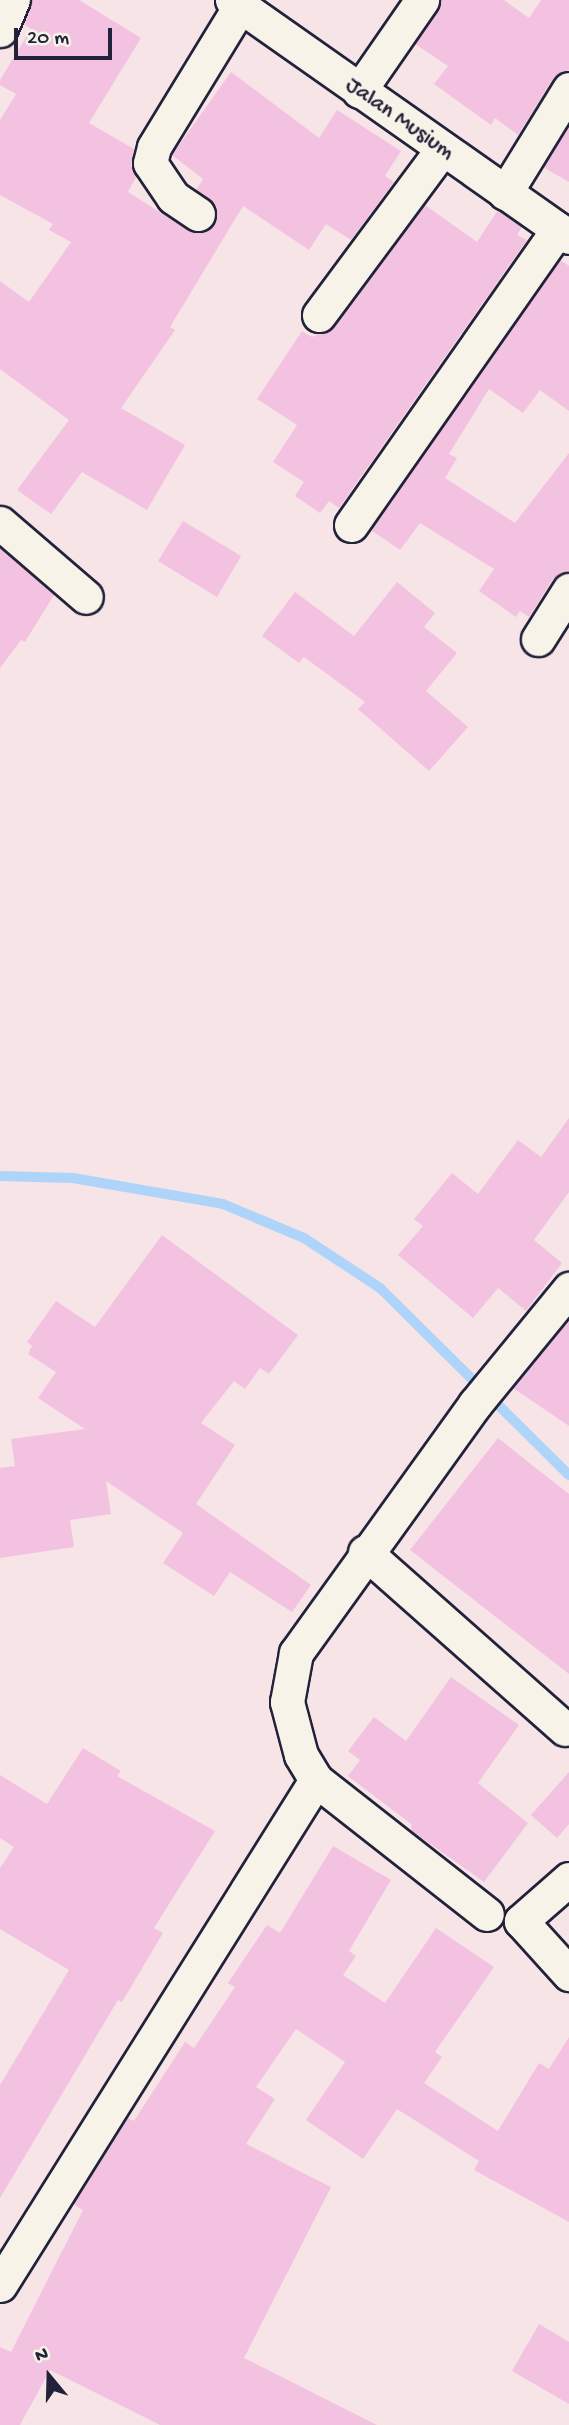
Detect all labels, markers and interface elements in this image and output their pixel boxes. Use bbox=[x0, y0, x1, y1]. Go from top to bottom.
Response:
scale bar bbox=[18, 14, 116, 58]
text: 20 m bbox=[27, 27, 69, 52]
street label: Jalan Musium bbox=[339, 72, 459, 168]
north arrow bbox=[14, 2341, 84, 2411]
text: N bbox=[32, 2343, 52, 2369]

